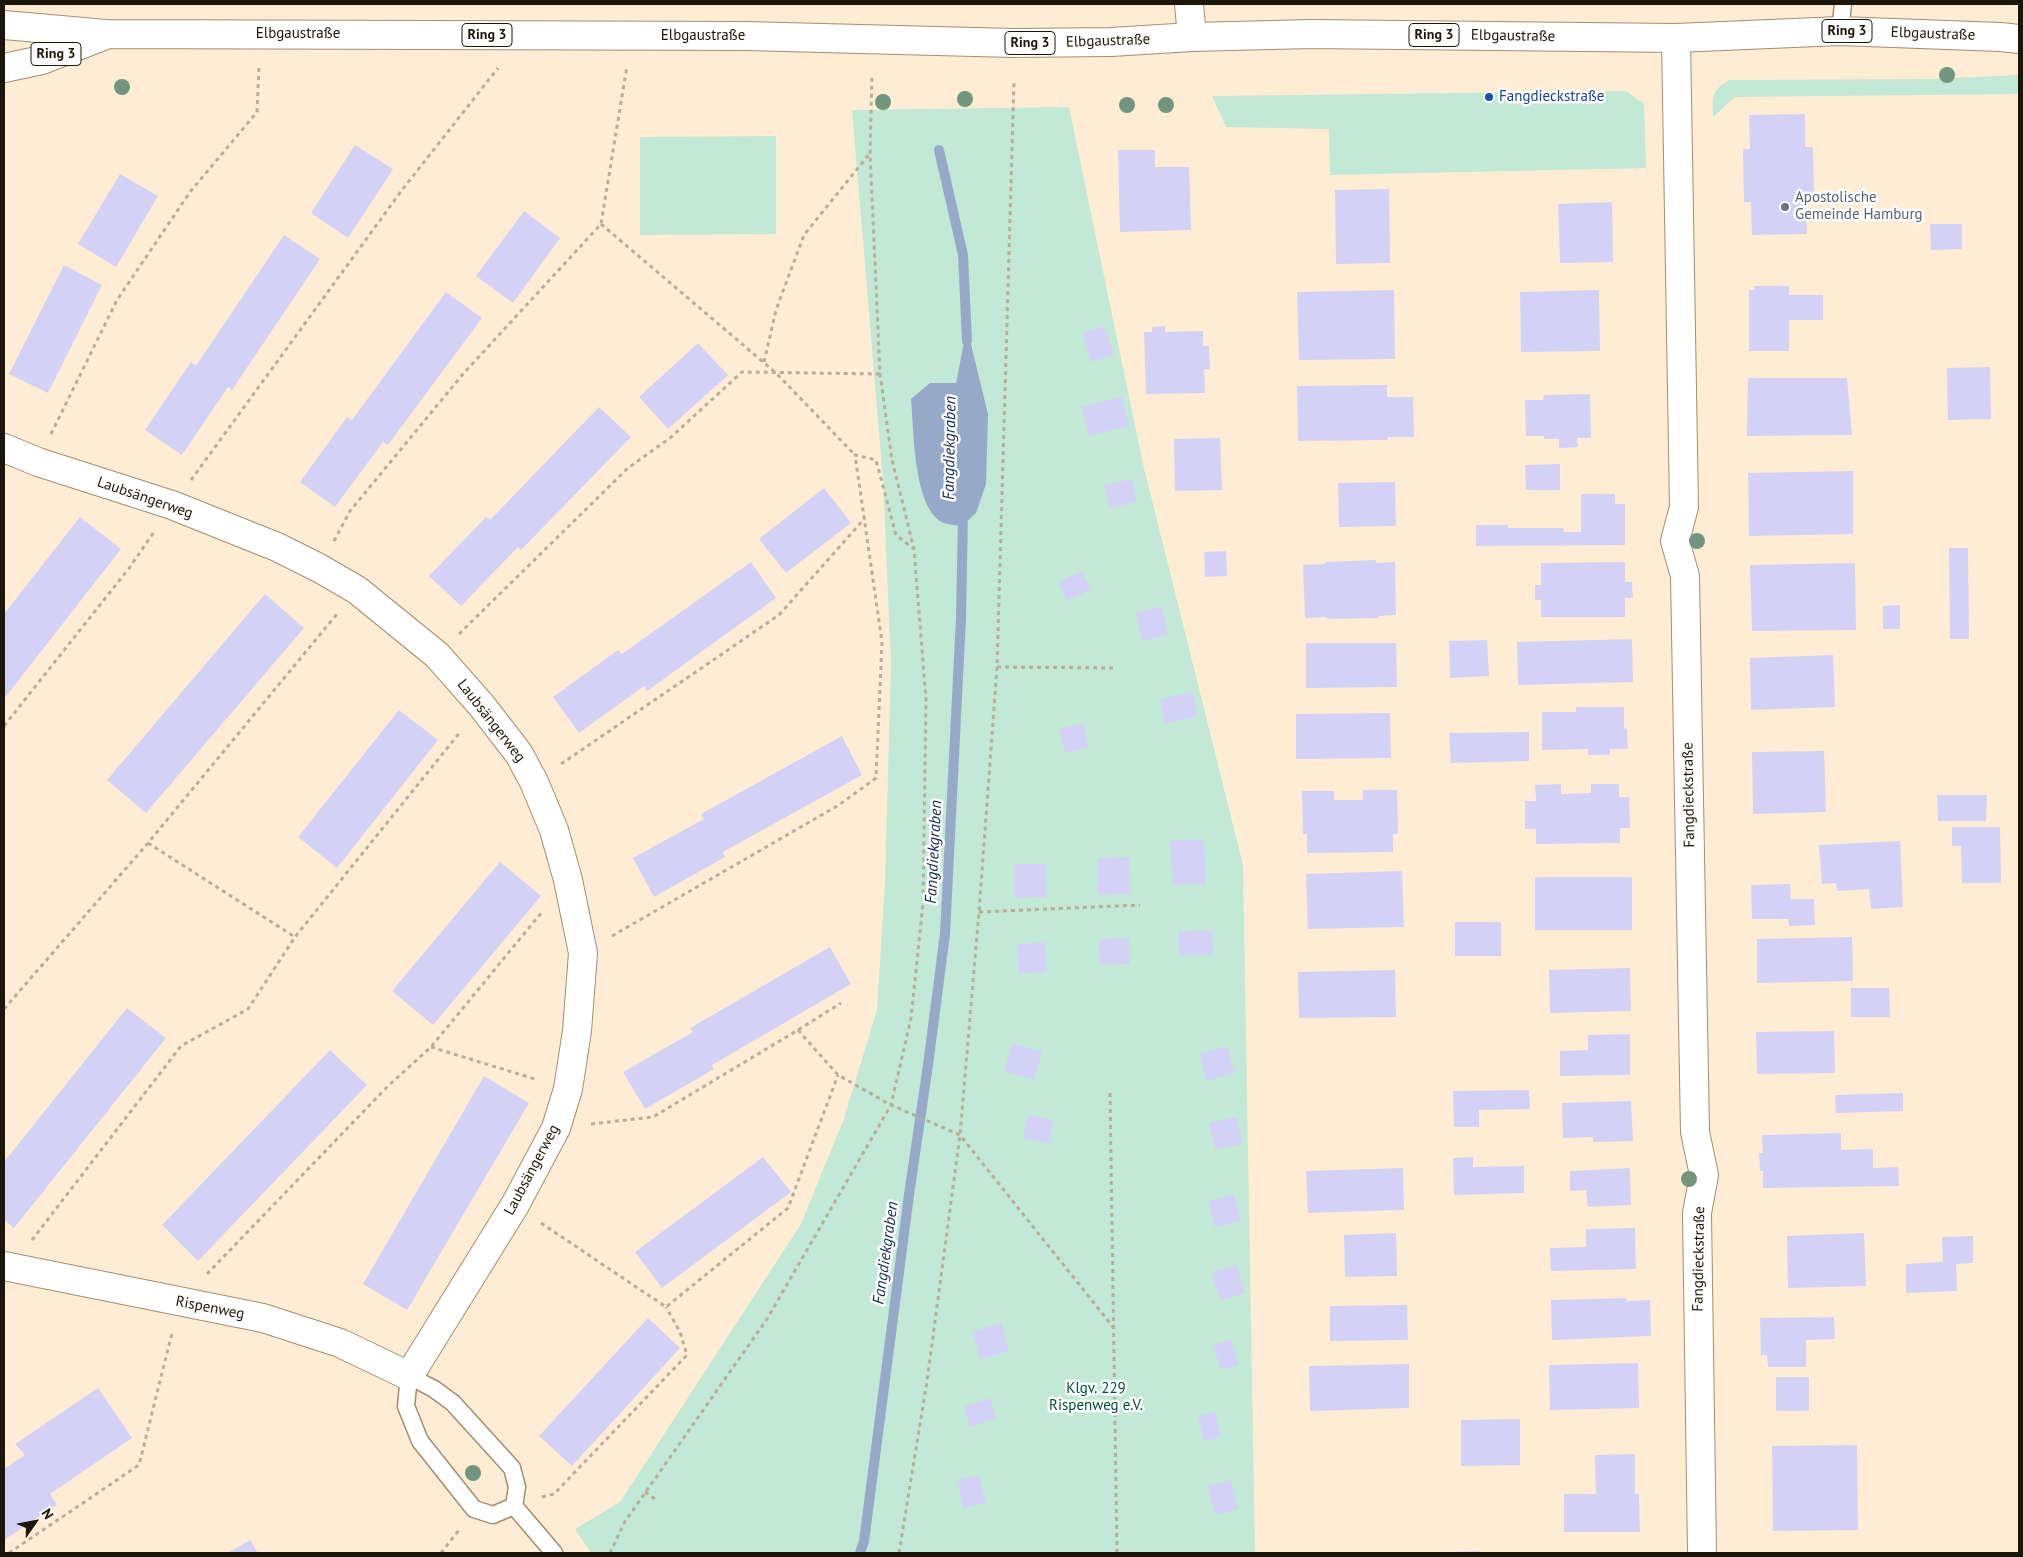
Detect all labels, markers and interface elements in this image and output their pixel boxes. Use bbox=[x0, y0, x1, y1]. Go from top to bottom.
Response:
road number: Ring 3 bbox=[1822, 20, 1872, 42]
road number: Ring 3 bbox=[462, 24, 512, 46]
road number: Ring 3 bbox=[1409, 24, 1459, 46]
street label: Elbgaustraße bbox=[1890, 24, 1976, 44]
street label: Elbgaustraße bbox=[256, 25, 340, 43]
street label: Elbgaustraße bbox=[1471, 26, 1555, 46]
street label: Elbgaustraße bbox=[661, 27, 745, 45]
street label: Elbgaustraße bbox=[1065, 31, 1151, 51]
road number: Ring 3 bbox=[1005, 32, 1055, 54]
road number: Ring 3 bbox=[31, 42, 81, 66]
place label: Fangdieckstraße bbox=[1499, 88, 1604, 106]
marker: Fangdieckstraße bbox=[1483, 91, 1495, 103]
place label: Apostolische Gemeinde Hamburg bbox=[1795, 189, 1923, 224]
marker: Apostolische Gemeinde Hamburg bbox=[1779, 201, 1791, 213]
water label: Fangdiekgraben bbox=[939, 396, 961, 500]
street label: Laubsängerweg bbox=[95, 473, 195, 523]
street label: Laubsängerweg bbox=[453, 676, 529, 766]
street label: Fangdieckstraße bbox=[1679, 742, 1699, 848]
water label: Fangdiekgraben bbox=[922, 800, 946, 904]
street label: Laubsängerweg bbox=[501, 1122, 563, 1218]
water label: Fangdiekgraben bbox=[869, 1200, 903, 1306]
street label: Fangdieckstraße bbox=[1689, 1206, 1709, 1312]
street label: Rispenweg bbox=[174, 1293, 246, 1323]
park label: Klgv. 229 Rispenweg e.V. bbox=[1049, 1380, 1143, 1415]
north arrow bbox=[10, 1497, 60, 1547]
text: N bbox=[38, 1505, 58, 1523]

